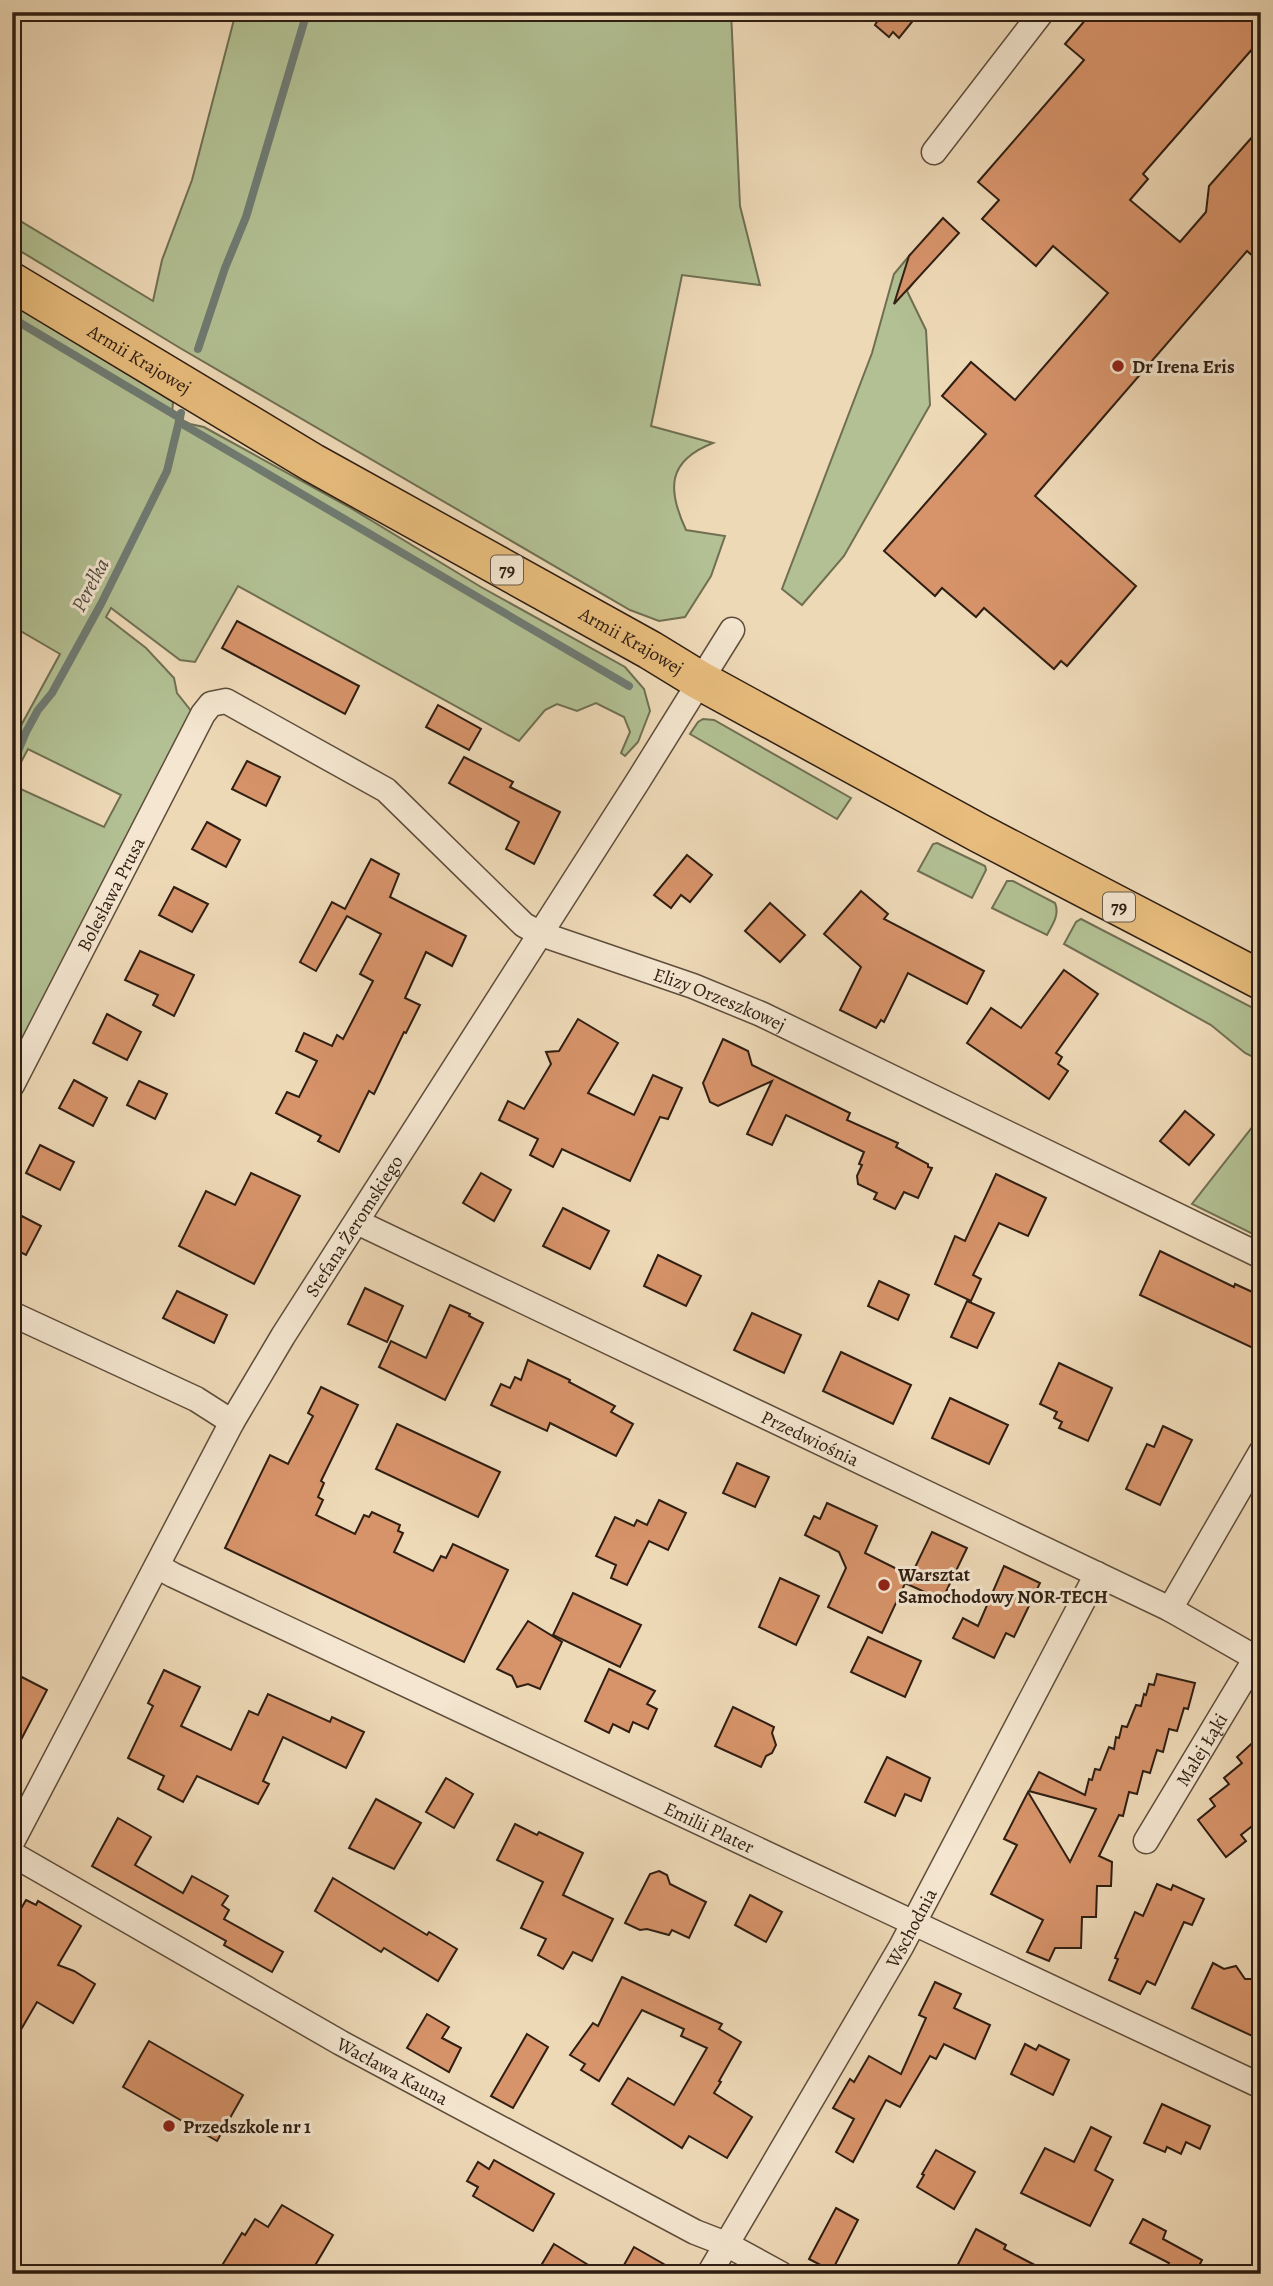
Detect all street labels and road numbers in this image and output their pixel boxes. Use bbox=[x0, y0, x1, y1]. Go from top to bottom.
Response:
street label: Armii Krajowej bbox=[82, 318, 196, 401]
road number: 79 bbox=[491, 556, 523, 584]
street label: Armii Krajowej bbox=[573, 601, 688, 682]
street label: Bolesława Prusa bbox=[71, 833, 152, 956]
road number: 79 bbox=[1103, 893, 1135, 922]
street label: Elizy Orzeszkowej bbox=[650, 961, 790, 1038]
street label: Stefana Żeromskiego bbox=[299, 1150, 409, 1302]
street label: Przedwiośnia bbox=[757, 1404, 863, 1473]
street label: Małej Łąki bbox=[1170, 1708, 1234, 1791]
street label: Emilii Plater bbox=[660, 1795, 758, 1860]
street label: Wschodnia bbox=[879, 1884, 944, 1973]
street label: Wacława Kauna bbox=[331, 2031, 453, 2112]

